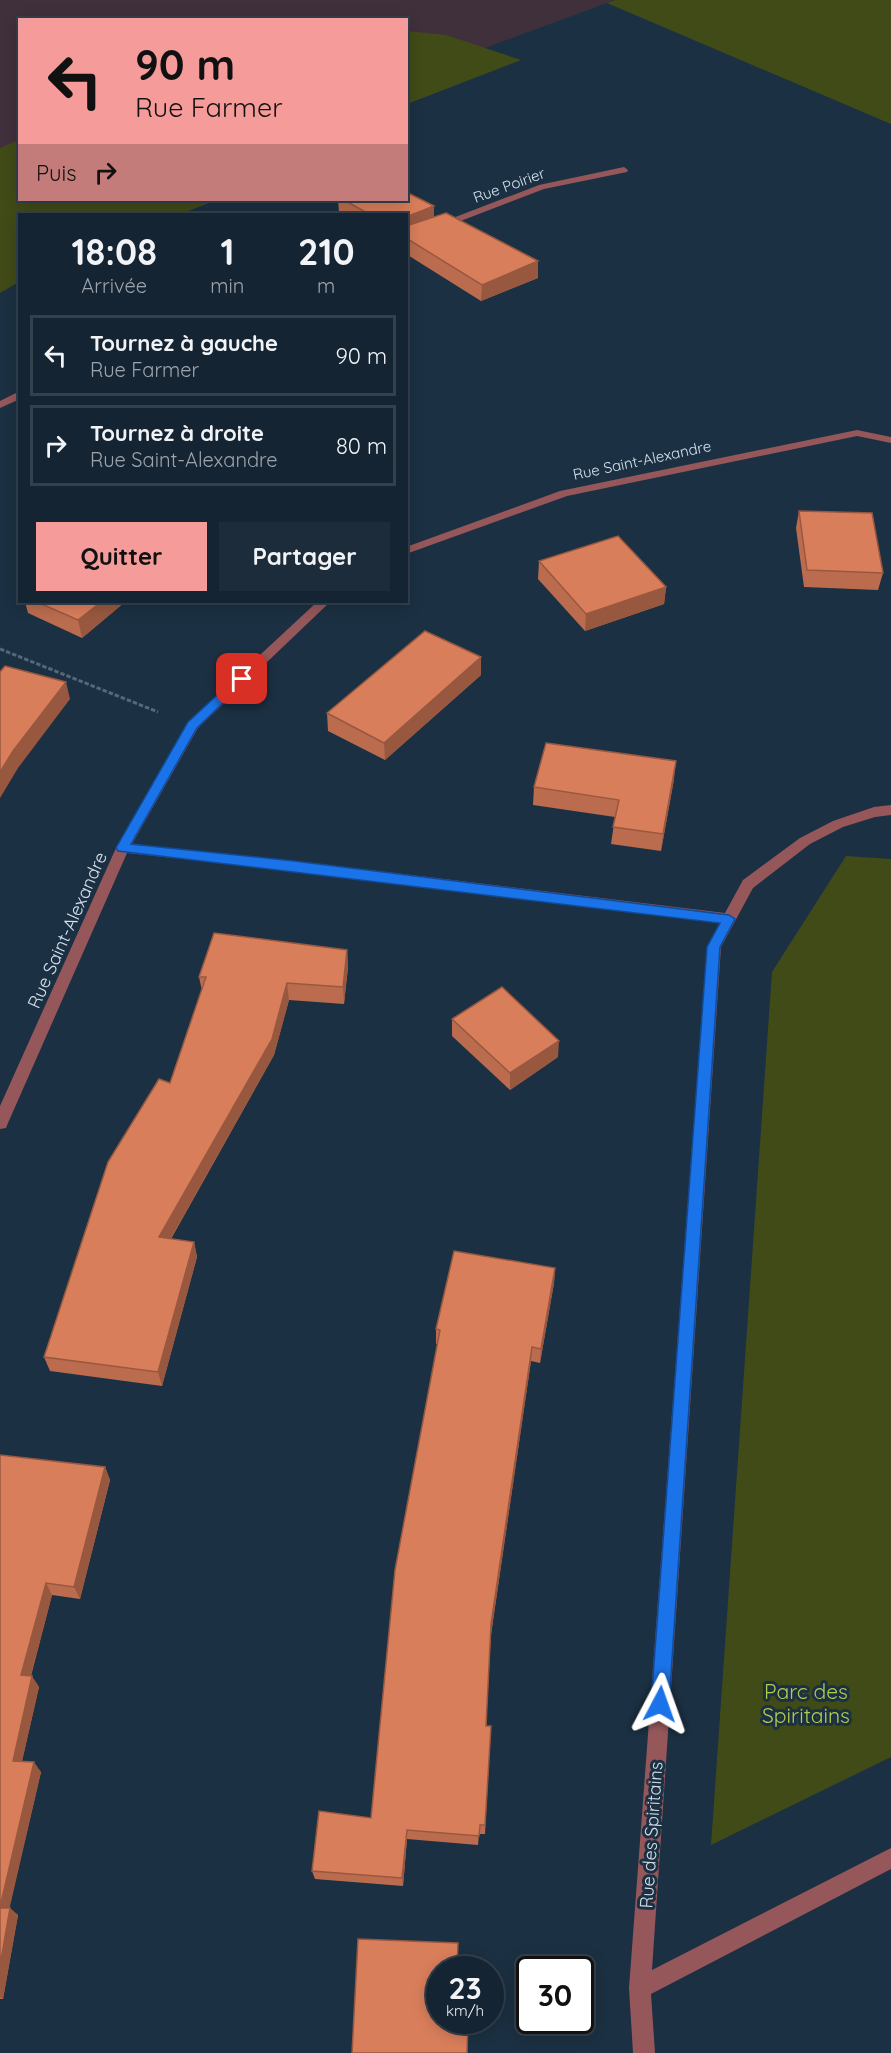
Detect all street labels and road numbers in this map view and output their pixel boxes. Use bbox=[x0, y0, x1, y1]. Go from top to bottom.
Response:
street label: Rue Poirier bbox=[470, 163, 548, 207]
street label: Rue Saint-Alexandre bbox=[571, 436, 713, 484]
street label: Rue Saint-Alexandre bbox=[22, 848, 112, 1012]
street label: Rue des Spiritains bbox=[634, 1761, 668, 1909]

